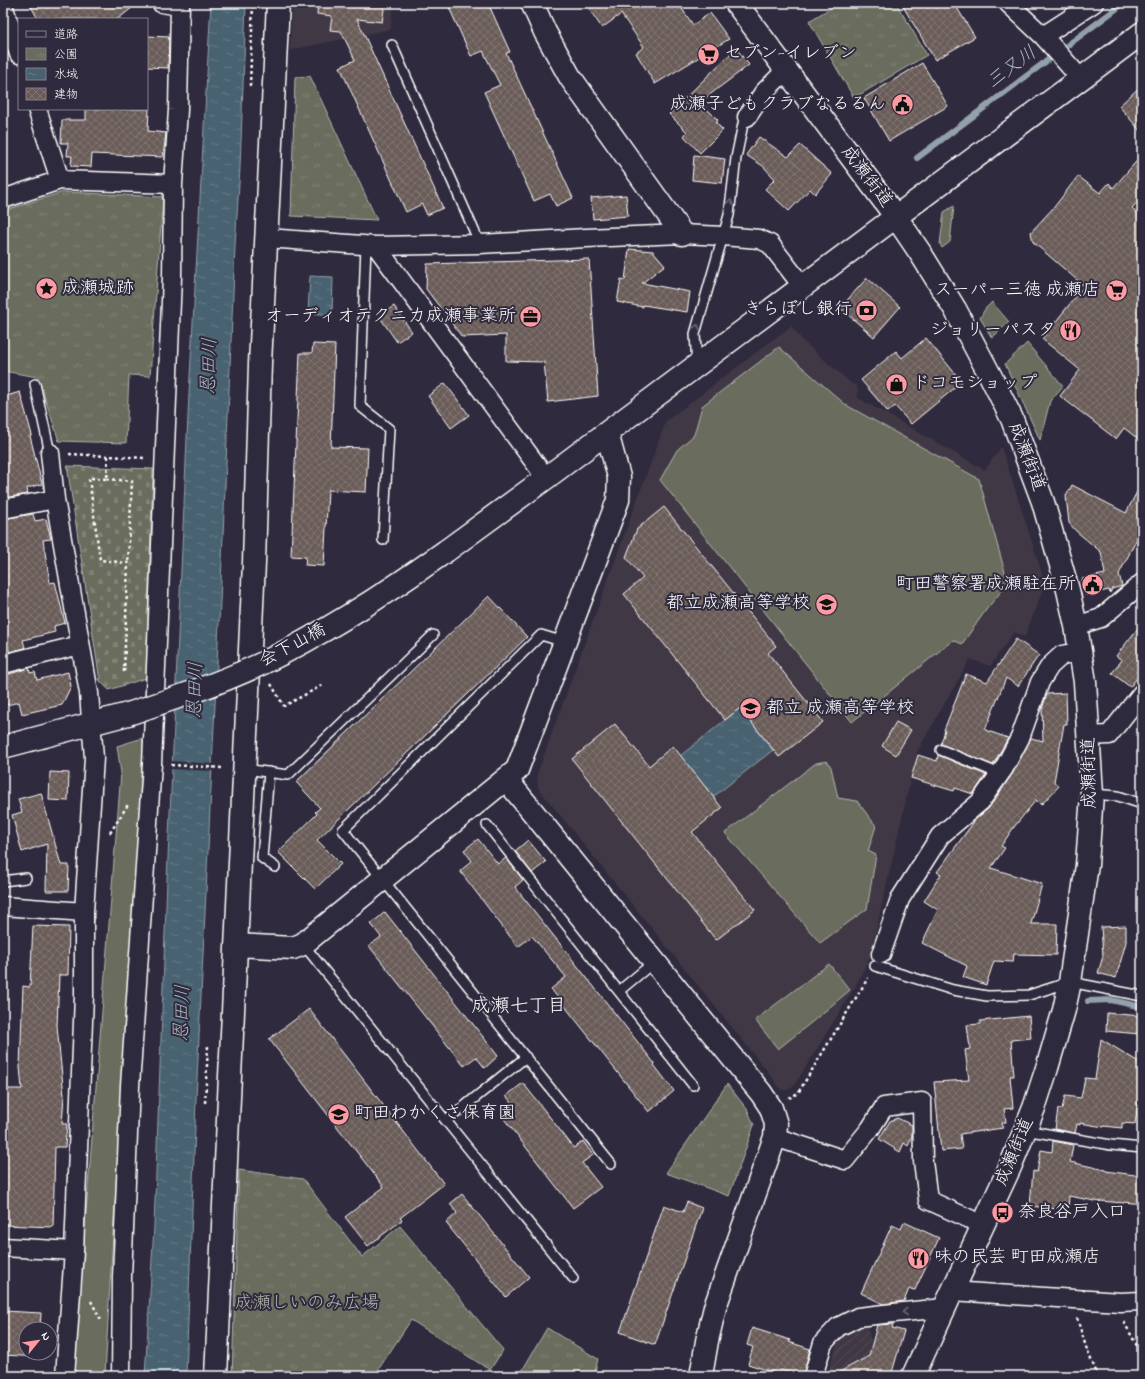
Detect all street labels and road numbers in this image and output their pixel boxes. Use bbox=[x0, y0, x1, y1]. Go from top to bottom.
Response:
street label: 成瀬街道 bbox=[834, 140, 898, 214]
street label: 成瀬街道 bbox=[1001, 419, 1051, 495]
street label: 会下山橋 bbox=[255, 618, 331, 674]
street label: 成瀬街道 bbox=[1076, 737, 1104, 809]
street label: 成瀬街道 bbox=[989, 1114, 1041, 1190]

